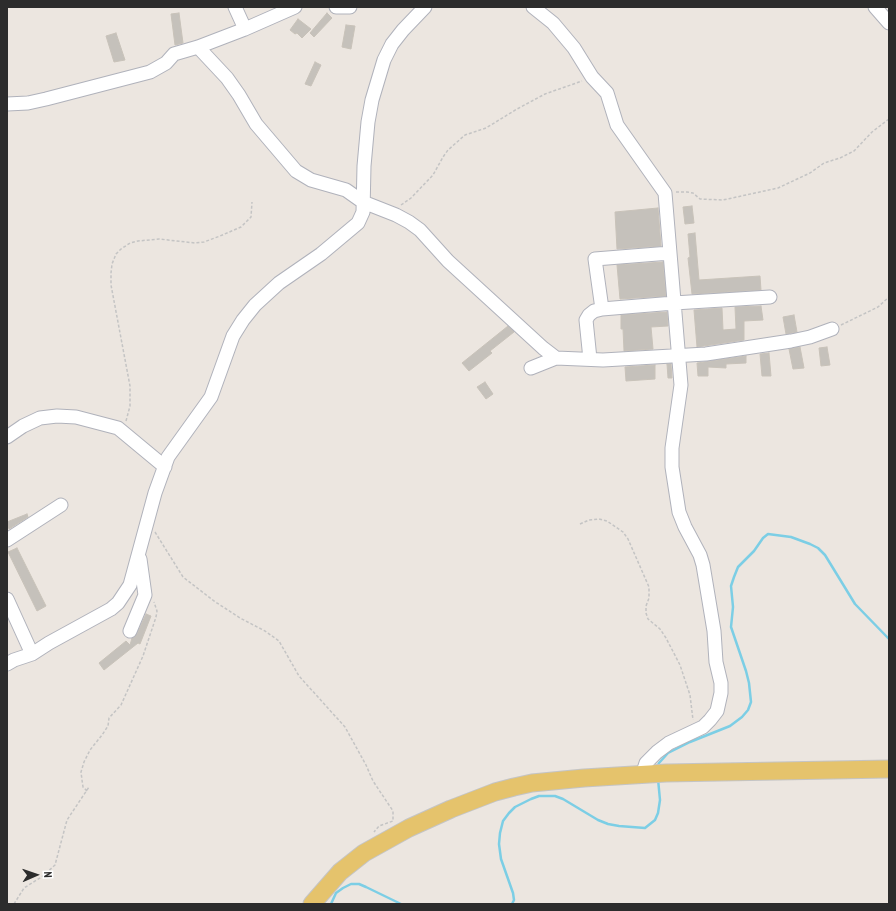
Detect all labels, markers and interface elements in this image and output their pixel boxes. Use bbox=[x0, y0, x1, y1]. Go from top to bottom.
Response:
north arrow bbox=[16, 855, 56, 895]
text: N bbox=[41, 871, 55, 878]

